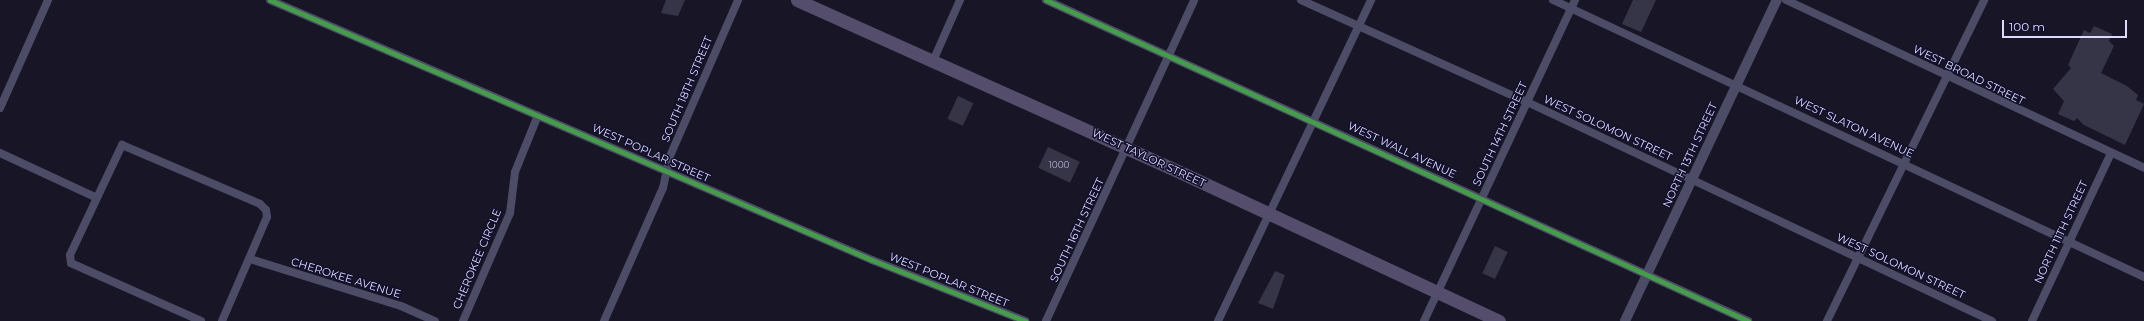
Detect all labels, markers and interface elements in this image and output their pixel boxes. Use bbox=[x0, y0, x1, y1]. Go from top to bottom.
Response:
scale bar bbox=[2004, 12, 2129, 38]
text: 100 m bbox=[2009, 19, 2045, 34]
street label: SOUTH 18TH STREET bbox=[659, 34, 715, 144]
street label: WEST BROAD STREET bbox=[1911, 42, 2027, 108]
street label: SOUTH 14TH STREET bbox=[1470, 80, 1530, 188]
street label: WEST SOLOMON STREET bbox=[1542, 92, 1674, 164]
street label: WEST SLATON AVENUE bbox=[1792, 93, 1916, 161]
street label: NORTH 13TH STREET bbox=[1660, 100, 1720, 210]
street label: WEST WALL AVENUE bbox=[1346, 119, 1458, 181]
street label: WEST POPLAR STREET bbox=[590, 121, 712, 185]
street label: WEST TAYLOR STREET bbox=[1090, 126, 1208, 190]
house number: 1000 bbox=[1048, 160, 1070, 170]
street label: SOUTH 16TH STREET bbox=[1047, 176, 1107, 284]
street label: NORTH 11TH STREET bbox=[2031, 178, 2091, 286]
street label: CHEROKEE CIRCLE bbox=[450, 207, 504, 311]
street label: WEST SOLOMON STREET bbox=[1835, 230, 1967, 302]
street label: WEST POPLAR STREET bbox=[887, 250, 1011, 310]
street label: CHEROKEE AVENUE bbox=[290, 255, 402, 301]

